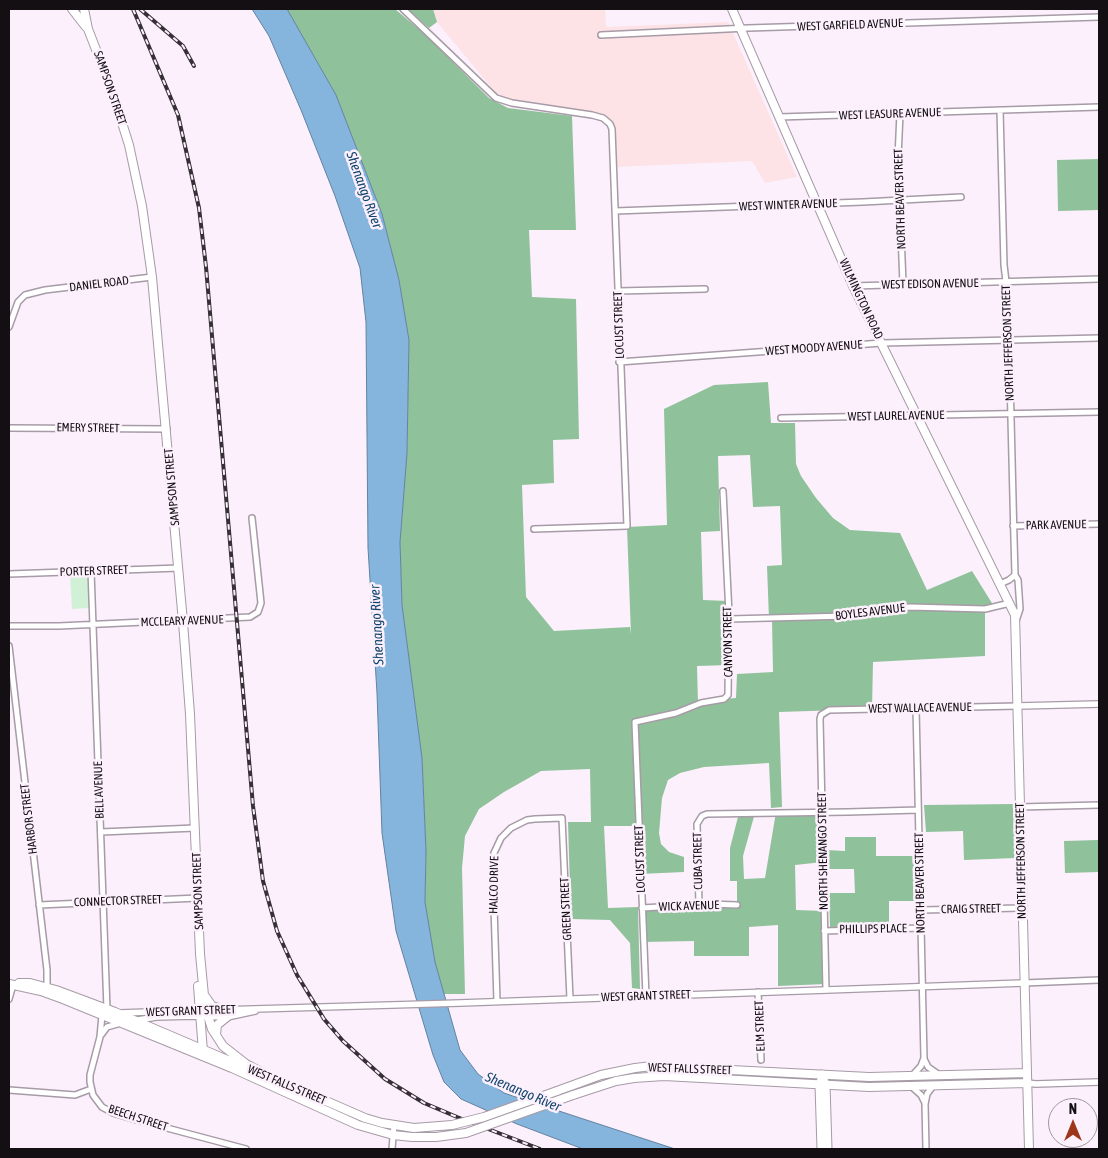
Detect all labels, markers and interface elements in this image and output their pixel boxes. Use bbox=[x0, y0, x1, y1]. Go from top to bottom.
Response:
street label: WEST GARFIELD AVENUE bbox=[797, 16, 903, 34]
street label: SAMPSON STREET bbox=[91, 49, 129, 127]
street label: WEST LEASURE AVENUE bbox=[839, 105, 941, 123]
street label: NORTH BEAVER STREET bbox=[891, 148, 909, 250]
water label: Shenango River bbox=[342, 149, 386, 231]
street label: WEST WINTER AVENUE bbox=[739, 196, 837, 214]
street label: WILMINGTON ROAD bbox=[836, 256, 886, 342]
street label: DANIEL ROAD bbox=[69, 273, 129, 295]
street label: WEST EDISON AVENUE bbox=[881, 276, 979, 292]
street label: NORTH JEFFERSON STREET bbox=[999, 285, 1017, 401]
street label: LOCUST STREET bbox=[611, 291, 627, 359]
street label: WEST MOODY AVENUE bbox=[765, 337, 863, 359]
street label: WEST LAUREL AVENUE bbox=[848, 408, 944, 424]
street label: EMERY STREET bbox=[56, 420, 120, 436]
street label: SAMPSON STREET bbox=[161, 448, 183, 526]
street label: PARK AVENUE bbox=[1026, 517, 1086, 533]
street label: PORTER STREET bbox=[59, 563, 129, 579]
water label: Shenango River bbox=[367, 584, 387, 666]
street label: BOYLES AVENUE bbox=[834, 601, 906, 623]
street label: CANYON STREET bbox=[720, 606, 736, 678]
street label: MCCLEARY AVENUE bbox=[140, 612, 224, 630]
street label: WEST WALLACE AVENUE bbox=[868, 700, 972, 716]
street label: BELL AVENUE bbox=[91, 761, 107, 819]
street label: HARBOR STREET bbox=[18, 783, 40, 855]
street label: NORTH SHENANGO STREET bbox=[815, 792, 831, 910]
street label: NORTH JEFFERSON STREET bbox=[1013, 803, 1029, 919]
street label: LOCUST STREET bbox=[632, 825, 648, 893]
street label: CUBA STREET bbox=[690, 832, 706, 890]
street label: NORTH BEAVER STREET bbox=[912, 832, 928, 934]
street label: SAMPSON STREET bbox=[189, 852, 207, 930]
street label: HALCO DRIVE bbox=[486, 856, 502, 914]
street label: GREEN STREET bbox=[557, 877, 575, 941]
street label: CONNECTOR STREET bbox=[74, 892, 162, 910]
street label: WICK AVENUE bbox=[658, 898, 720, 914]
street label: CRAIG STREET bbox=[941, 901, 1001, 917]
street label: PHILLIPS PLACE bbox=[839, 921, 907, 937]
street label: WEST GRANT STREET bbox=[601, 987, 691, 1005]
street label: ELM STREET bbox=[752, 1000, 768, 1052]
street label: WEST GRANT STREET bbox=[146, 1002, 236, 1020]
street label: WEST FALLS STREET bbox=[648, 1060, 732, 1078]
street label: WEST FALLS STREET bbox=[246, 1062, 328, 1108]
water label: Shenango River bbox=[483, 1069, 563, 1115]
north arrow bbox=[1048, 1098, 1098, 1148]
text: N bbox=[1069, 1101, 1077, 1117]
street label: BEECH STREET bbox=[106, 1102, 170, 1134]

